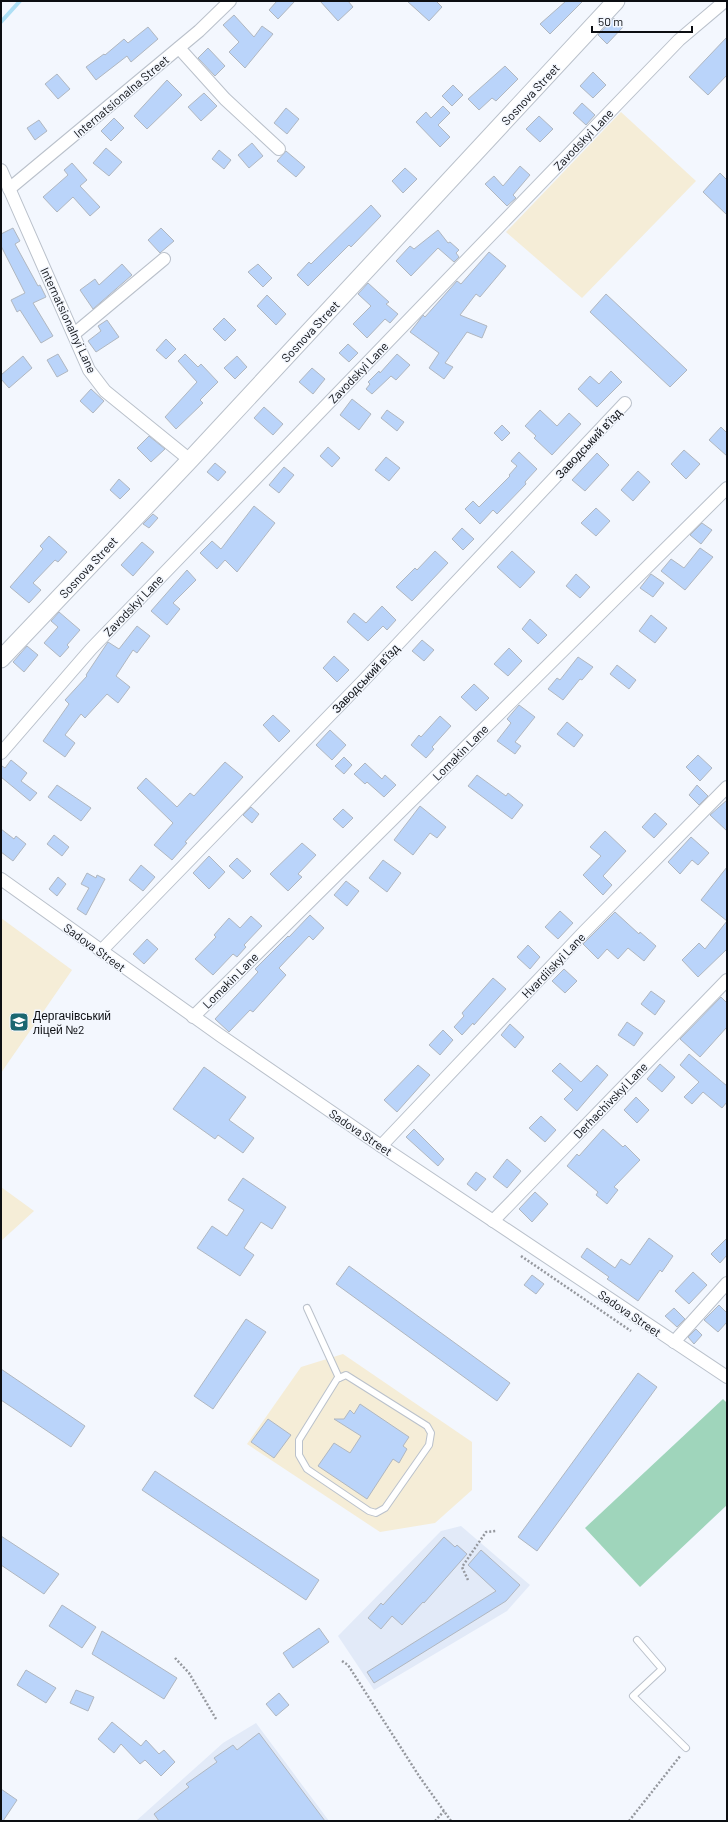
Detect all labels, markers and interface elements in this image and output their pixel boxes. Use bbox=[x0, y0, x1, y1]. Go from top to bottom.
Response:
scale bar bbox=[592, 8, 692, 34]
text: 50 m bbox=[598, 14, 623, 28]
street label: Internatsionalna Street bbox=[71, 52, 171, 140]
street label: Sosnova Street bbox=[498, 60, 562, 128]
street label: Zavodskyi Lane bbox=[550, 105, 616, 173]
street label: Internatsionalnyi Lane bbox=[38, 265, 100, 375]
street label: Sosnova Street bbox=[278, 297, 342, 365]
street label: Zavodskyi Lane bbox=[325, 338, 391, 406]
street label: Заводський в’їзд bbox=[552, 405, 625, 482]
street label: Sosnova Street bbox=[56, 533, 120, 601]
street label: Zavodskyi Lane bbox=[100, 571, 166, 639]
street label: Заводський в’їзд bbox=[329, 641, 402, 716]
street label: Lomakin Lane bbox=[429, 721, 491, 783]
street label: Sadova Street bbox=[61, 920, 129, 974]
street label: Hvardiiskyi Lane bbox=[518, 930, 588, 1000]
street label: Lomakin Lane bbox=[199, 949, 261, 1011]
place label: Дергачівський ліцей №2 bbox=[33, 1008, 111, 1037]
school or university icon: Дергачівський ліцей №2 bbox=[8, 1011, 30, 1033]
street label: Derhachivskyi Lane bbox=[570, 1059, 650, 1141]
street label: Sadova Street bbox=[327, 1106, 395, 1158]
street label: Sadova Street bbox=[596, 1287, 664, 1339]

